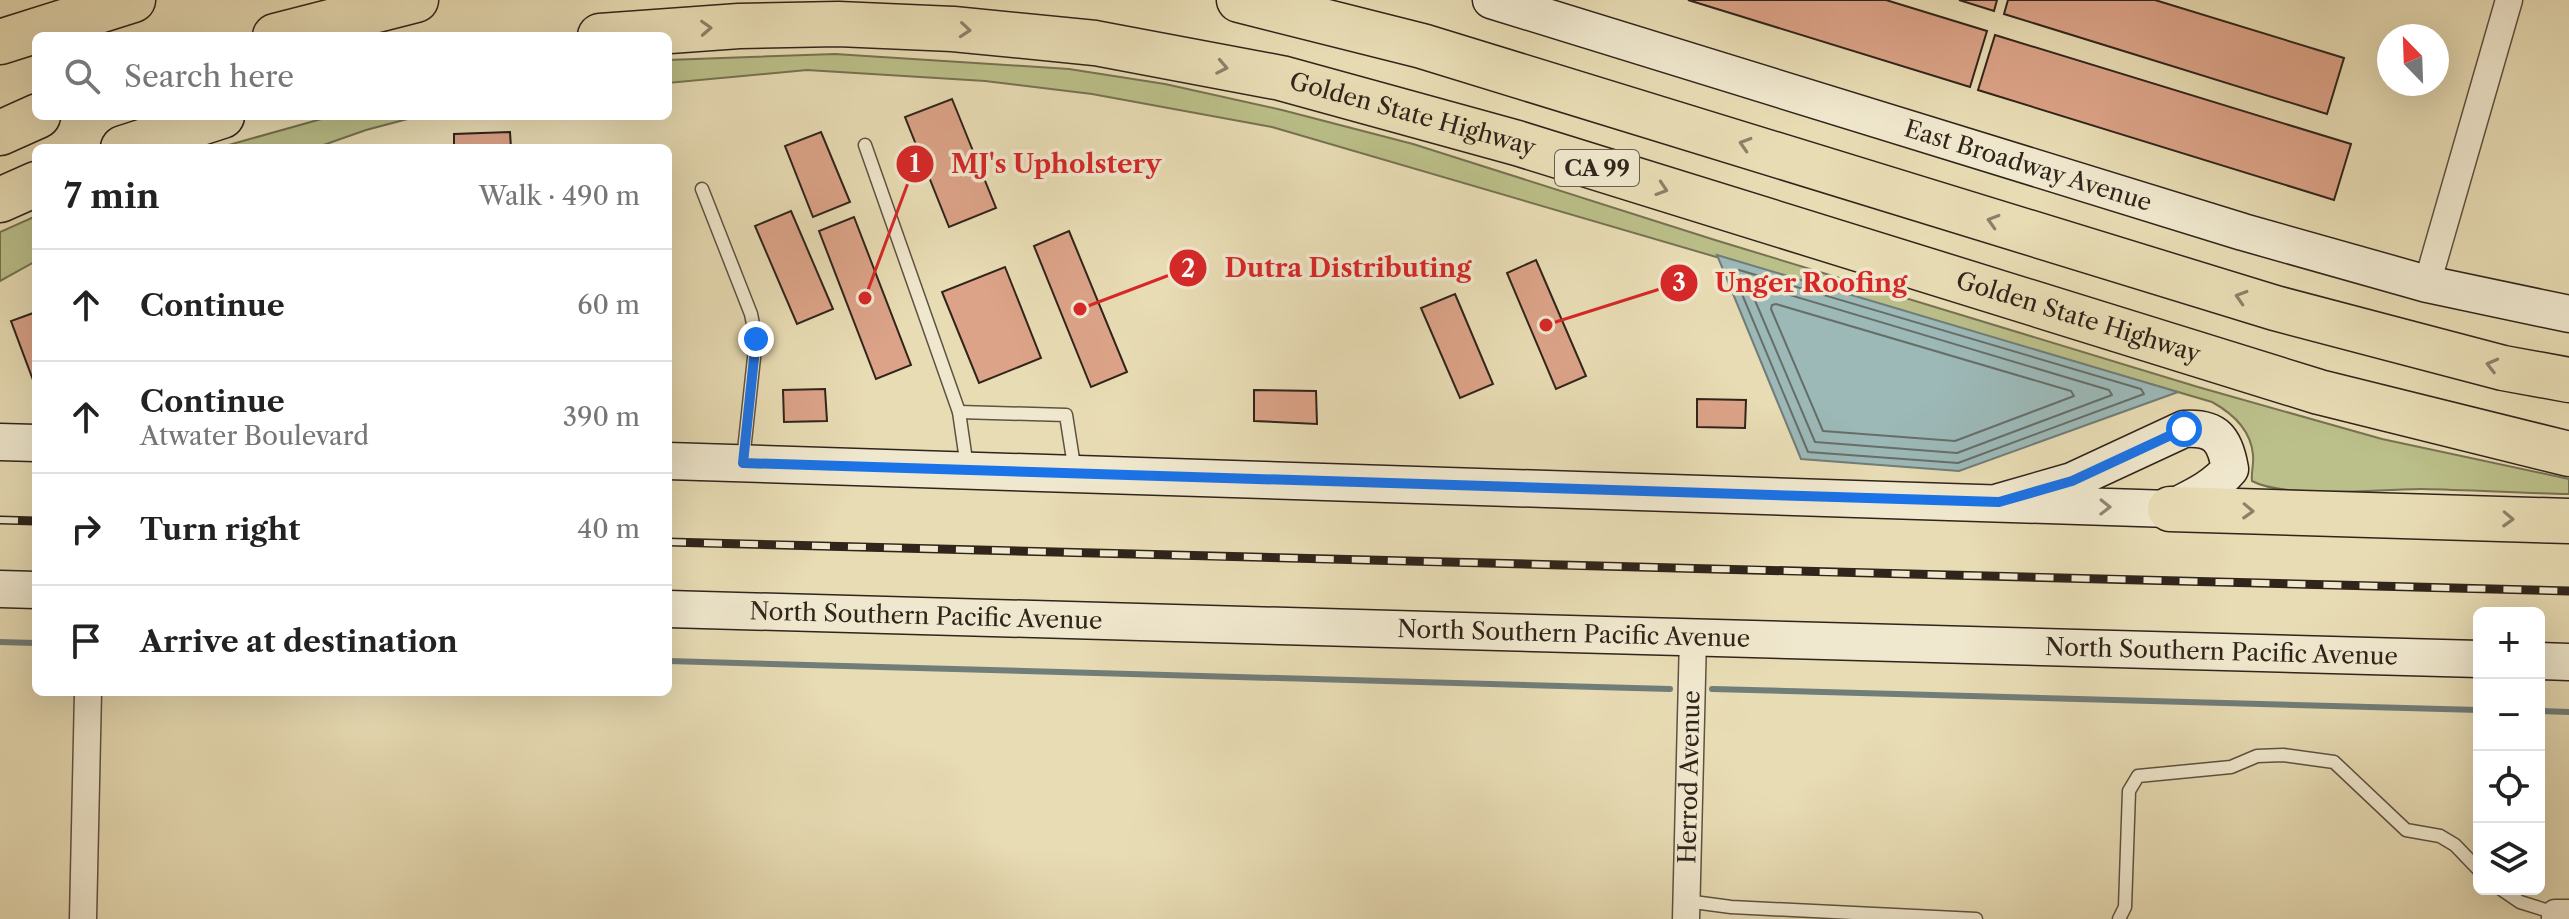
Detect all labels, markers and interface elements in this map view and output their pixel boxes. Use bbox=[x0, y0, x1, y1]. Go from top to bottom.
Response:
one-way arrow bbox=[700, 20, 713, 37]
one-way arrow bbox=[959, 22, 972, 39]
north arrow bbox=[2377, 24, 2449, 96]
search box bbox=[32, 32, 672, 120]
icon: search bbox=[60, 54, 104, 98]
text: Search here bbox=[124, 58, 294, 95]
one-way arrow bbox=[1216, 58, 1229, 75]
street label: Golden State Highway bbox=[1286, 66, 1540, 162]
street label: East Broadway Avenue bbox=[1901, 113, 2155, 217]
one-way arrow bbox=[1738, 137, 1752, 153]
callout: MJ's Upholstery bbox=[895, 139, 1177, 189]
text: MJ's Upholstery bbox=[951, 148, 1162, 180]
text: 1 bbox=[910, 149, 921, 178]
road number: CA 99 bbox=[1555, 150, 1639, 186]
text: 7 min bbox=[64, 175, 160, 217]
text: Walk · 490 m bbox=[479, 180, 640, 212]
one-way arrow bbox=[1654, 180, 1668, 196]
one-way arrow bbox=[1987, 214, 2000, 230]
callout: Dutra Distributing bbox=[1168, 243, 1487, 293]
text: Dutra Distributing bbox=[1225, 252, 1472, 284]
text: 2 bbox=[1181, 254, 1195, 283]
callout: Unger Roofing bbox=[1659, 258, 1924, 308]
street label: Golden State Highway bbox=[1953, 265, 2205, 369]
text: Unger Roofing bbox=[1715, 267, 1908, 299]
text: 3 bbox=[1672, 268, 1686, 297]
icon: ahead bbox=[64, 283, 108, 327]
text: Continue bbox=[140, 287, 285, 324]
text: 60 m bbox=[577, 289, 640, 321]
one-way arrow bbox=[2235, 291, 2249, 307]
route end bbox=[738, 321, 774, 357]
one-way arrow bbox=[2486, 358, 2500, 375]
text: Continue bbox=[140, 383, 285, 420]
icon: ahead bbox=[64, 395, 108, 439]
text: 390 m bbox=[563, 401, 640, 433]
route start bbox=[2166, 411, 2202, 447]
text: Atwater Boulevard bbox=[140, 420, 369, 452]
one-way arrow bbox=[2099, 499, 2112, 516]
one-way arrow bbox=[2242, 502, 2255, 519]
icon: right bbox=[64, 507, 108, 551]
one-way arrow bbox=[2502, 510, 2515, 527]
text: Turn right bbox=[140, 511, 300, 548]
text: 40 m bbox=[577, 513, 640, 545]
street label: North Southern Pacific Avenue bbox=[749, 596, 1103, 635]
map controls bbox=[2473, 607, 2545, 895]
button: + bbox=[2473, 607, 2545, 679]
street label: North Southern Pacific Avenue bbox=[1397, 614, 1751, 653]
icon: arrive bbox=[64, 619, 108, 663]
text: Arrive at destination bbox=[140, 623, 458, 660]
street label: North Southern Pacific Avenue bbox=[2045, 632, 2398, 671]
button: − bbox=[2473, 679, 2545, 751]
street label: Herrod Avenue bbox=[1672, 690, 1706, 864]
button: locate bbox=[2473, 751, 2545, 823]
button: layers bbox=[2473, 823, 2545, 895]

